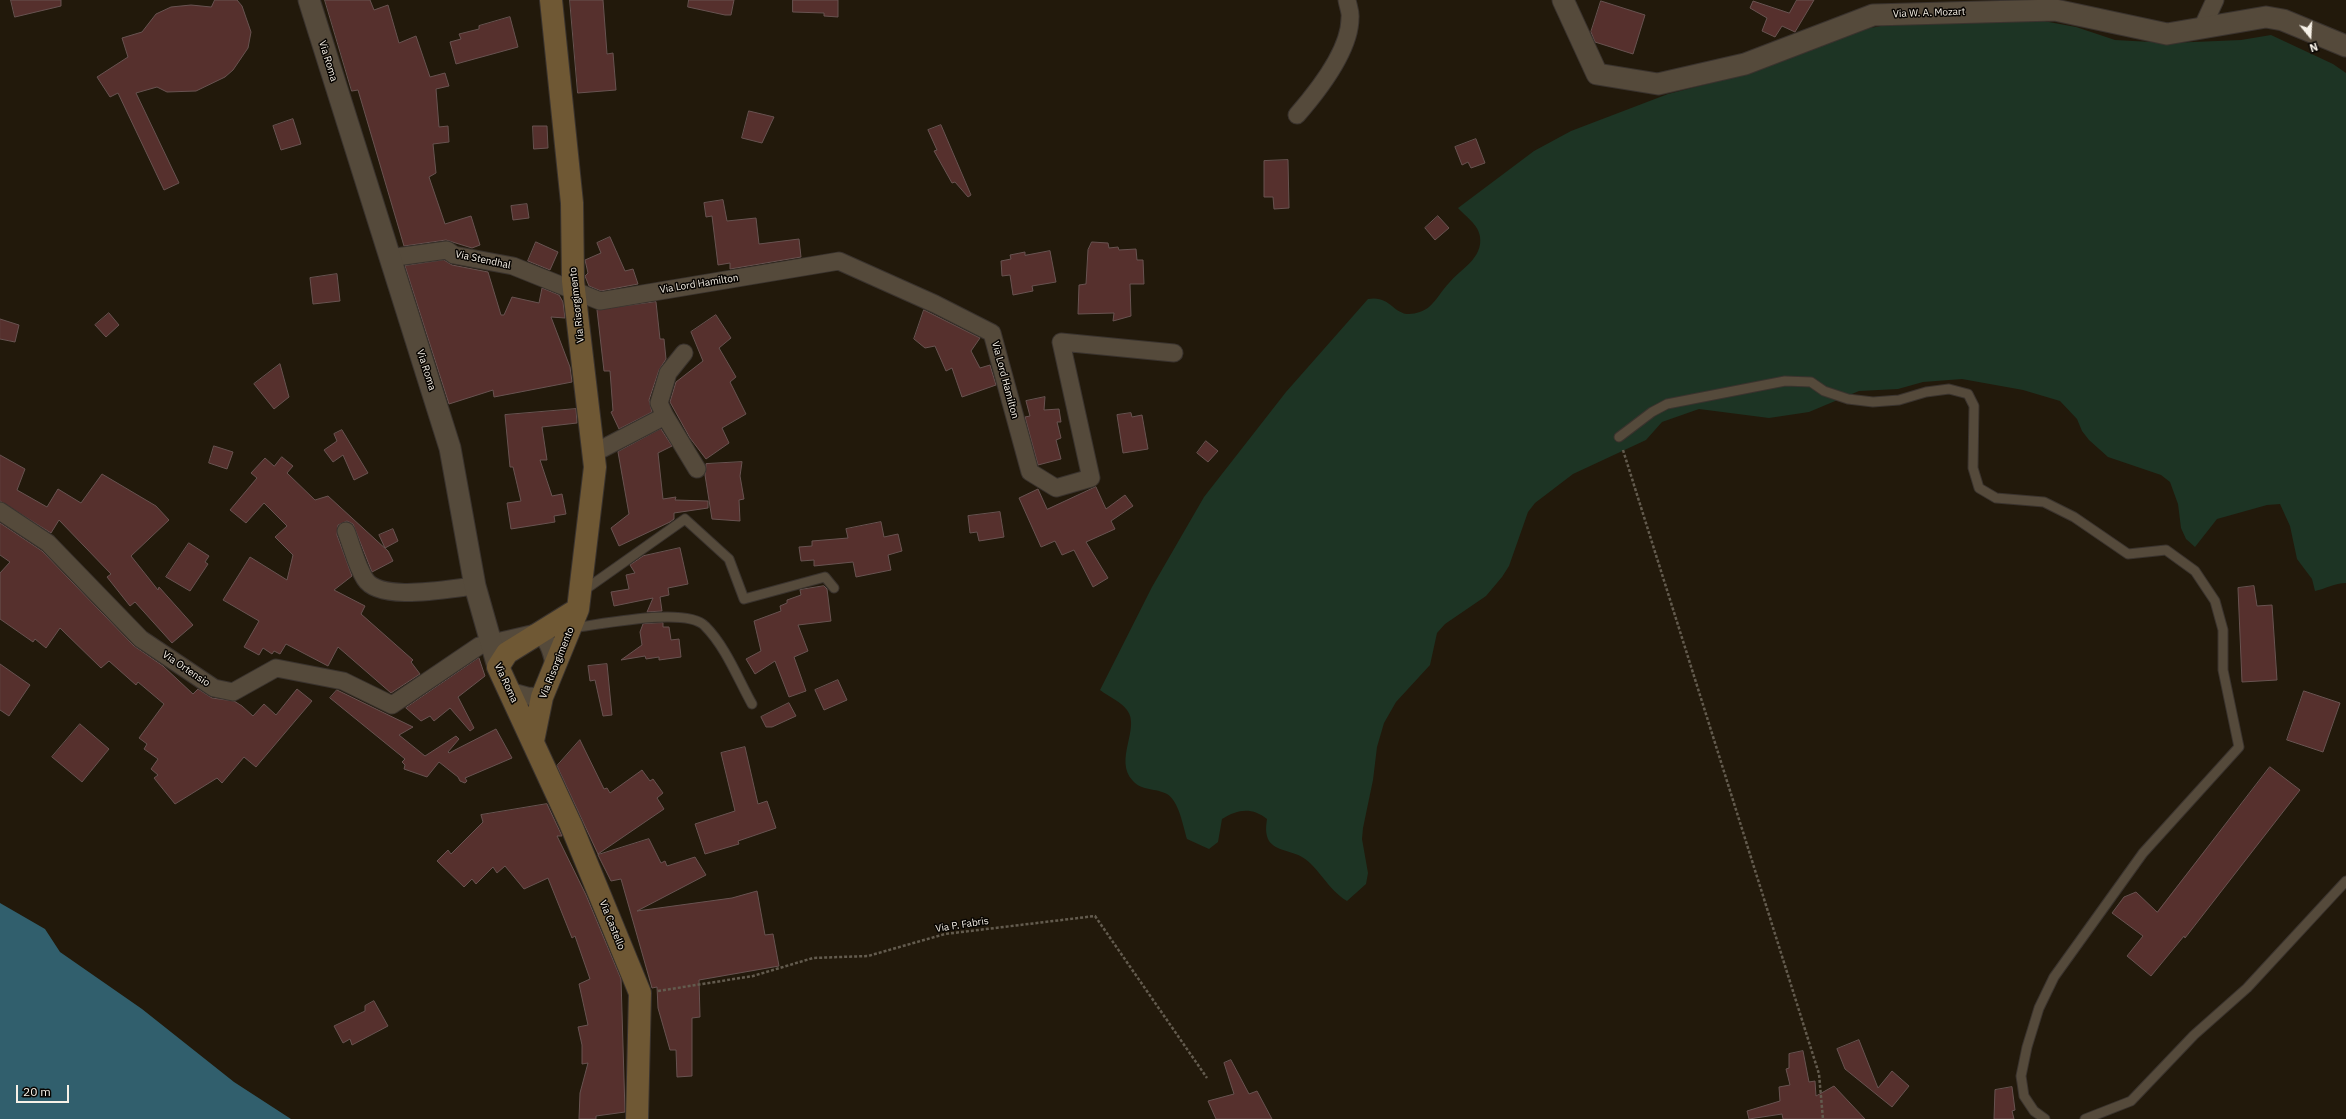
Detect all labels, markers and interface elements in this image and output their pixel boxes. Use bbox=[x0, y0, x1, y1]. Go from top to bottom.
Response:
street label: Via W. A. Mozart bbox=[1893, 6, 1965, 20]
north arrow bbox=[2290, 16, 2330, 56]
street label: Via Roma bbox=[316, 39, 340, 83]
text: N bbox=[2308, 40, 2320, 55]
street label: Via Stendhal bbox=[454, 248, 512, 272]
street label: Via Risorgimento bbox=[567, 267, 587, 343]
street label: Via Lord Hamilton bbox=[659, 272, 739, 296]
street label: Via Lord Hamilton bbox=[989, 340, 1021, 420]
street label: Via Roma bbox=[414, 348, 438, 392]
street label: Via Risorgimento bbox=[537, 626, 577, 700]
street label: Via Ortensio bbox=[160, 649, 212, 689]
street label: Via Roma bbox=[492, 661, 520, 705]
street label: Via Castello bbox=[597, 898, 627, 952]
street label: Via P. Fabris bbox=[934, 915, 990, 935]
scale bar bbox=[18, 1077, 71, 1103]
text: 20 m bbox=[23, 1084, 51, 1099]

